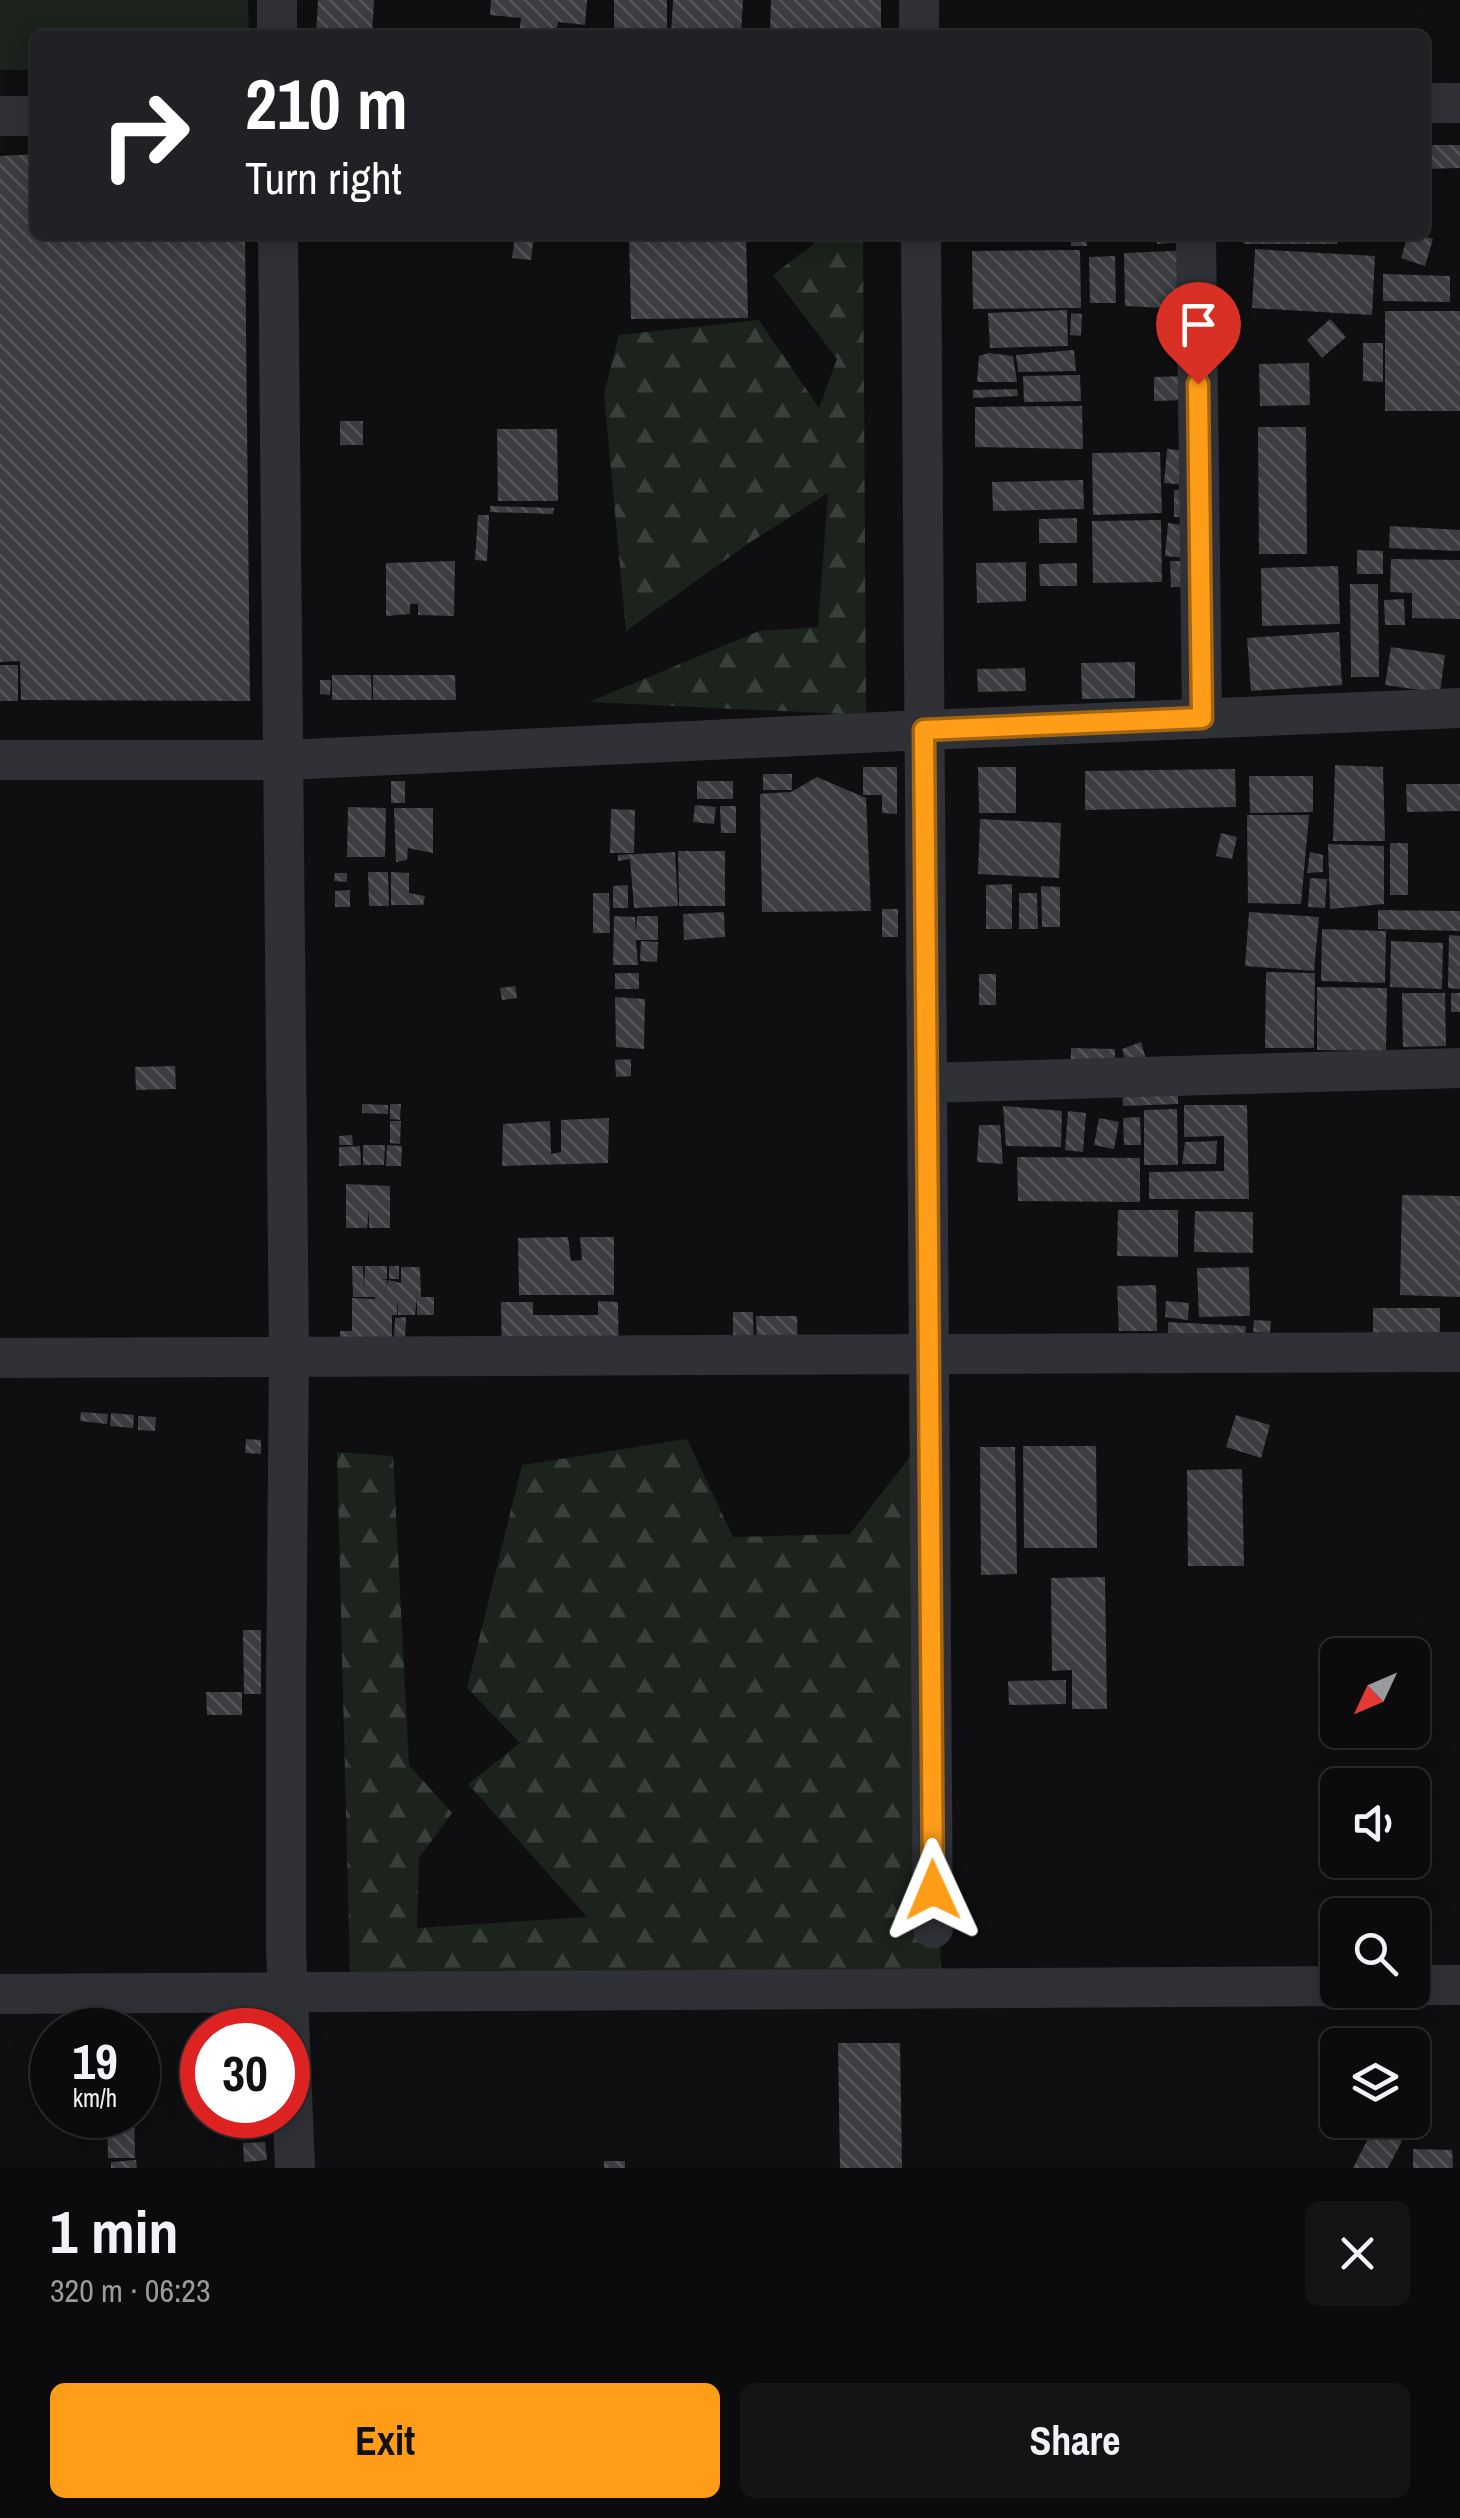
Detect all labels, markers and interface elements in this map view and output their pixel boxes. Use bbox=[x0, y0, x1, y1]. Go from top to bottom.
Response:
text: 210 m bbox=[245, 57, 408, 151]
icon: right bbox=[80, 70, 210, 200]
text: Turn right bbox=[245, 147, 402, 208]
pin bbox=[1156, 282, 1241, 385]
icon: arrive bbox=[1171, 297, 1226, 352]
north arrow bbox=[1320, 1638, 1430, 1748]
map controls bbox=[1320, 1638, 1430, 2138]
button: sound bbox=[1320, 1768, 1430, 1878]
position arrow bbox=[881, 1838, 985, 1942]
button: search bbox=[1320, 1898, 1430, 2008]
speed limit sign: 30 bbox=[180, 2008, 310, 2138]
text: 19 bbox=[72, 2027, 118, 2095]
button: layers bbox=[1320, 2028, 1430, 2138]
text: km/h bbox=[73, 2081, 117, 2115]
text: 1 min bbox=[50, 2191, 179, 2272]
button: close bbox=[1305, 2201, 1410, 2306]
text: 320 m · 06:23 bbox=[50, 2269, 210, 2312]
button: Exit bbox=[50, 2383, 720, 2498]
button: Share bbox=[740, 2383, 1410, 2498]

